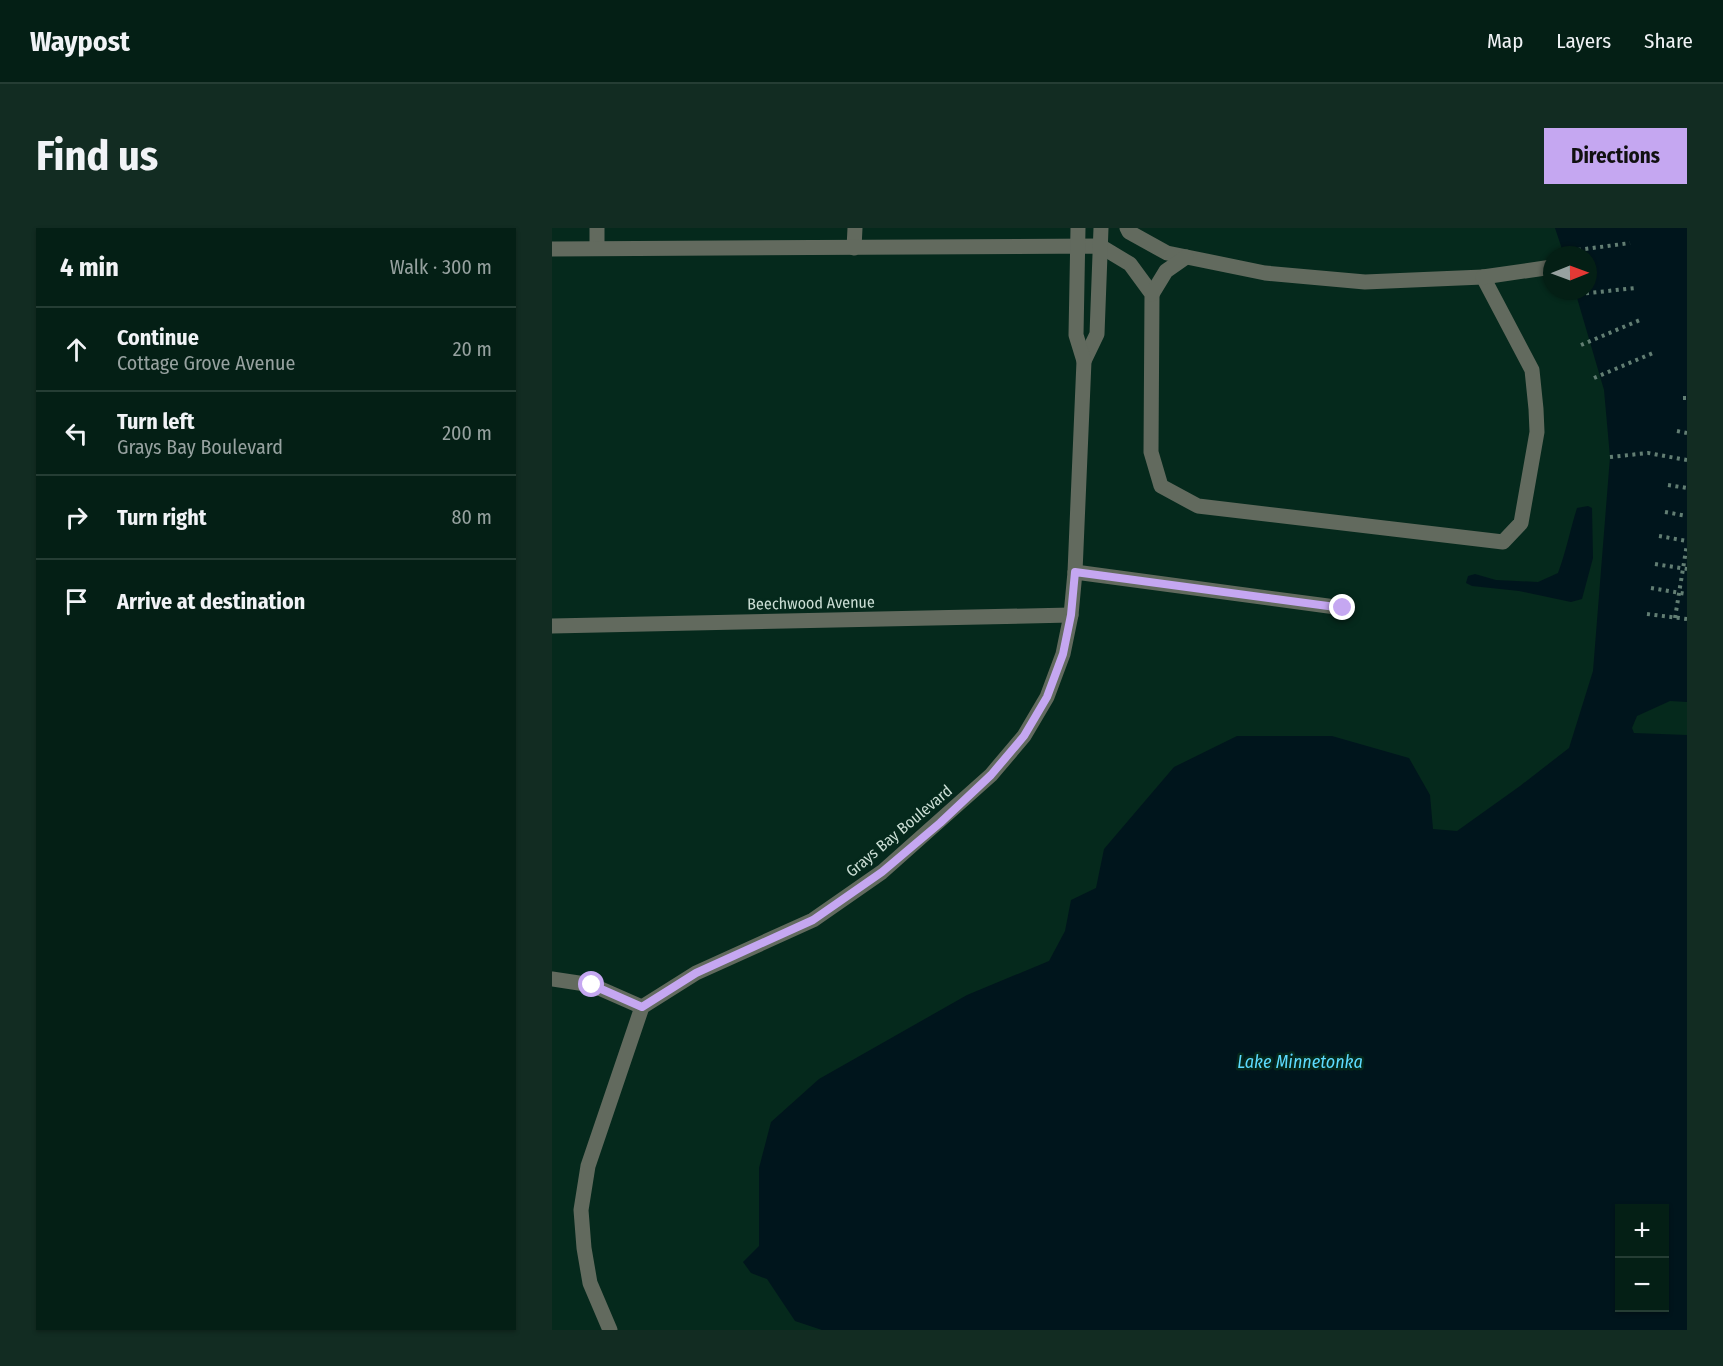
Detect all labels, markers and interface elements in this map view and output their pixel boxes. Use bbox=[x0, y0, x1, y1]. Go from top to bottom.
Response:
text: Waypost bbox=[30, 25, 130, 58]
text: Map bbox=[1487, 28, 1523, 54]
text: Layers bbox=[1556, 28, 1611, 54]
text: Share bbox=[1644, 28, 1693, 54]
button: Directions bbox=[1544, 128, 1687, 184]
text: Find us bbox=[36, 131, 158, 181]
north arrow bbox=[1543, 246, 1597, 300]
text: 4 min bbox=[60, 252, 119, 283]
text: Walk · 300 m bbox=[390, 255, 492, 279]
text: Continue bbox=[117, 324, 199, 351]
icon: ahead bbox=[60, 333, 93, 366]
text: 20 m bbox=[453, 337, 492, 361]
text: Cottage Grove Avenue bbox=[117, 351, 295, 375]
text: Turn left bbox=[117, 408, 195, 435]
icon: left bbox=[60, 417, 93, 450]
text: 200 m bbox=[442, 421, 492, 445]
text: Grays Bay Boulevard bbox=[117, 435, 283, 459]
icon: right bbox=[60, 501, 93, 534]
text: Turn right bbox=[117, 504, 206, 531]
text: 80 m bbox=[452, 505, 492, 529]
icon: arrive bbox=[60, 585, 93, 618]
text: Arrive at destination bbox=[117, 588, 305, 615]
street label: Beechwood Avenue bbox=[747, 592, 875, 614]
route end bbox=[1329, 594, 1355, 620]
street label: Grays Bay Boulevard bbox=[842, 781, 956, 881]
route start bbox=[578, 971, 604, 997]
water label: Lake Minnetonka bbox=[1237, 1051, 1363, 1073]
map controls bbox=[1615, 1204, 1669, 1312]
button: + bbox=[1615, 1204, 1669, 1258]
button: − bbox=[1615, 1258, 1669, 1312]

